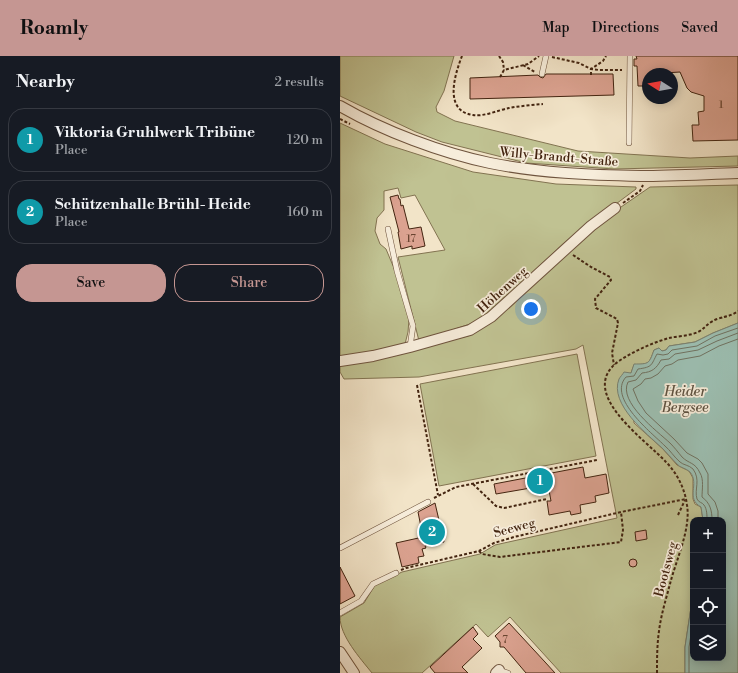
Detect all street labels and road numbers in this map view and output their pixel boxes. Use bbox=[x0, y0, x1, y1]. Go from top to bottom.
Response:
street label: Willy-Brandt-Straße bbox=[498, 144, 619, 170]
street label: Höhenweg bbox=[474, 263, 531, 316]
street label: Seeweg bbox=[492, 515, 537, 541]
street label: Bootsweg bbox=[651, 540, 681, 600]

